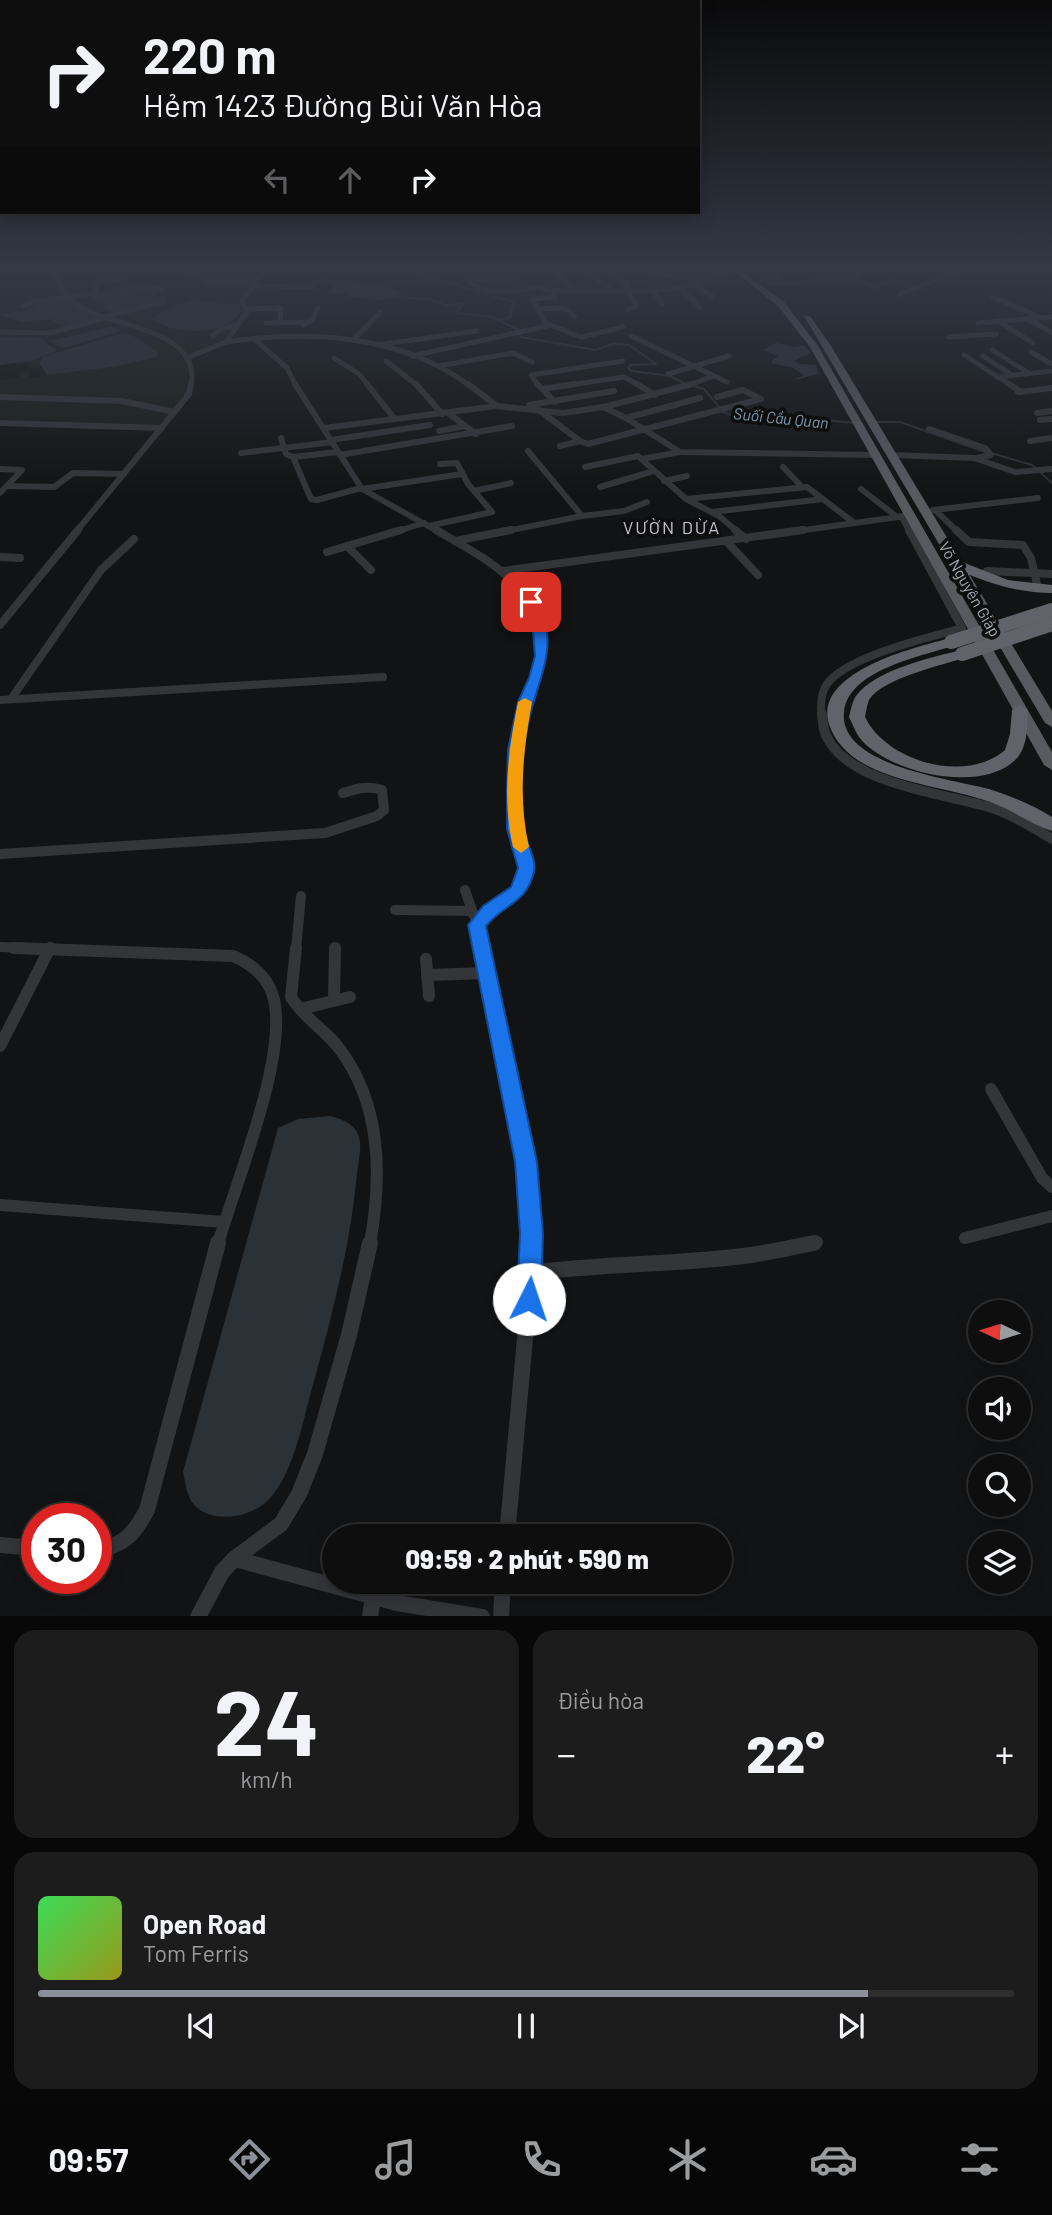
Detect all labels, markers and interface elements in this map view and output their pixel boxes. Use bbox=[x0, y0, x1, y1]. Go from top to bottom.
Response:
text: 220 m bbox=[143, 25, 277, 84]
icon: right bbox=[28, 28, 119, 119]
text: Hẻm 1423 Đường Bùi Văn Hòa bbox=[143, 85, 542, 123]
icon: left bbox=[258, 161, 296, 199]
icon: ahead bbox=[331, 161, 369, 199]
icon: right bbox=[404, 161, 442, 199]
water label: Suối Cầu Quan bbox=[733, 403, 830, 432]
district label: VƯỜN DỪA bbox=[623, 516, 721, 538]
street label: Võ Nguyên Giáp bbox=[936, 538, 1005, 640]
pin bbox=[501, 572, 561, 632]
icon: arrive bbox=[512, 583, 550, 621]
position arrow bbox=[492, 1262, 566, 1336]
north arrow bbox=[968, 1300, 1031, 1363]
map controls bbox=[968, 1300, 1031, 1594]
button: sound bbox=[968, 1377, 1031, 1440]
button: search bbox=[968, 1454, 1031, 1517]
speed limit sign: 30 bbox=[21, 1503, 112, 1594]
button: layers bbox=[968, 1531, 1031, 1594]
text: 09:59 · 2 phút · 590 m bbox=[405, 1543, 649, 1574]
text: 24 bbox=[213, 1665, 320, 1774]
text: Điều hòa bbox=[557, 1686, 644, 1714]
text: 22° bbox=[746, 1721, 825, 1783]
text: − bbox=[557, 1730, 576, 1776]
text: + bbox=[995, 1730, 1014, 1776]
text: km/h bbox=[240, 1765, 293, 1793]
text: Open Road bbox=[143, 1908, 266, 1939]
text: Tom Ferris bbox=[143, 1939, 249, 1967]
icon: previous bbox=[182, 2007, 220, 2045]
icon: pause bbox=[507, 2007, 545, 2045]
icon: next bbox=[832, 2007, 870, 2045]
icon: directions bbox=[225, 2135, 274, 2184]
icon: music bbox=[371, 2135, 420, 2184]
icon: phone bbox=[517, 2135, 566, 2184]
icon: climate bbox=[663, 2135, 712, 2184]
icon: car bbox=[809, 2135, 858, 2184]
icon: filters bbox=[955, 2135, 1004, 2184]
text: 09:57 bbox=[48, 2140, 128, 2178]

